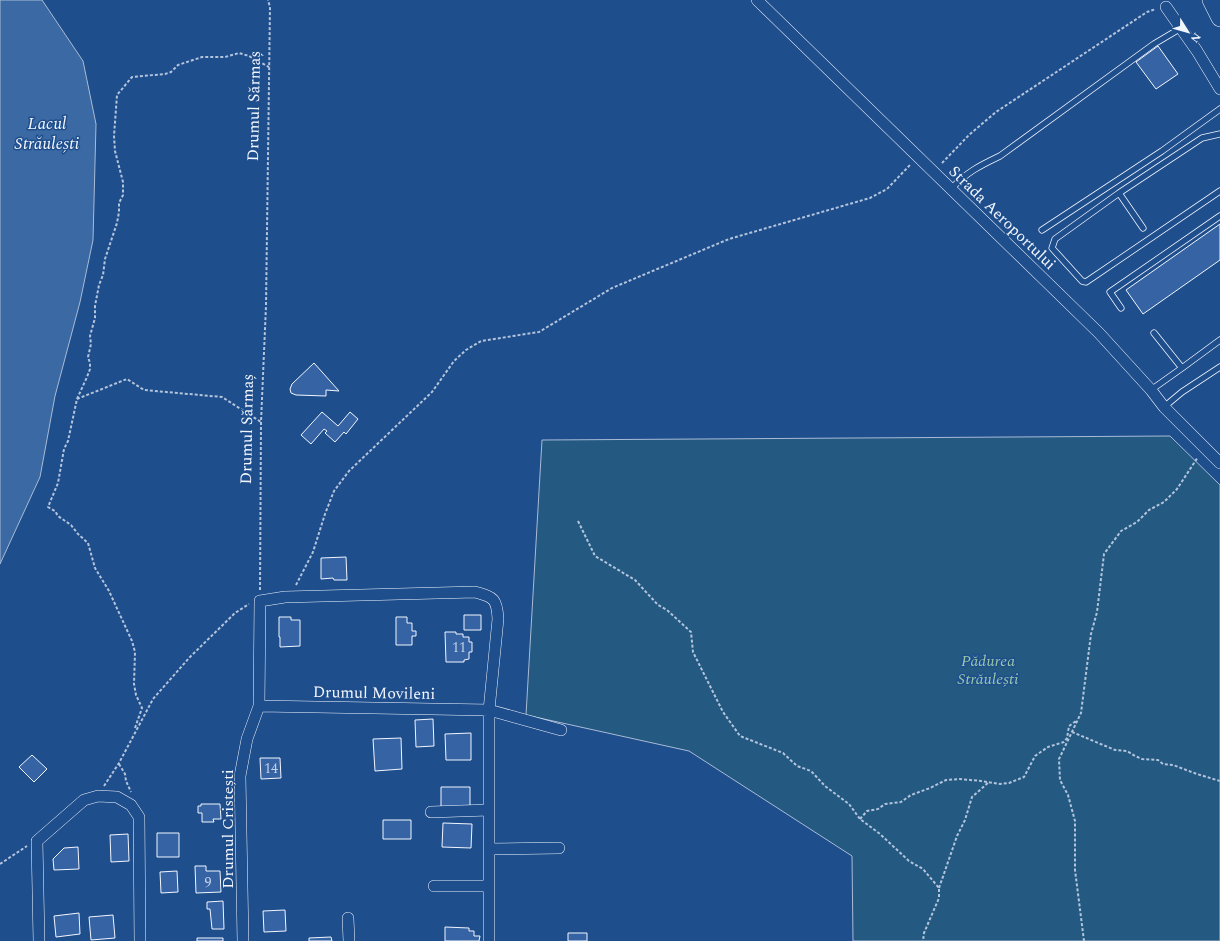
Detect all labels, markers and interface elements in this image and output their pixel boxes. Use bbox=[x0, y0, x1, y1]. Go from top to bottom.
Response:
north arrow bbox=[1168, 12, 1208, 52]
text: N bbox=[1186, 29, 1205, 46]
street label: Drumul Sărmaș bbox=[241, 51, 267, 162]
water label: Lacul Străulești bbox=[15, 111, 80, 157]
street label: Strada Aeroportului bbox=[943, 160, 1062, 275]
street label: Drumul Sărmaș bbox=[234, 374, 260, 485]
house number: 11 bbox=[452, 637, 466, 658]
park label: Pădurea Străulești bbox=[957, 649, 1019, 691]
street label: Drumul Movileni bbox=[313, 680, 435, 706]
house number: 14 bbox=[264, 758, 278, 779]
street label: Drumul Cristești bbox=[216, 769, 240, 889]
house number: 9 bbox=[205, 872, 212, 893]

